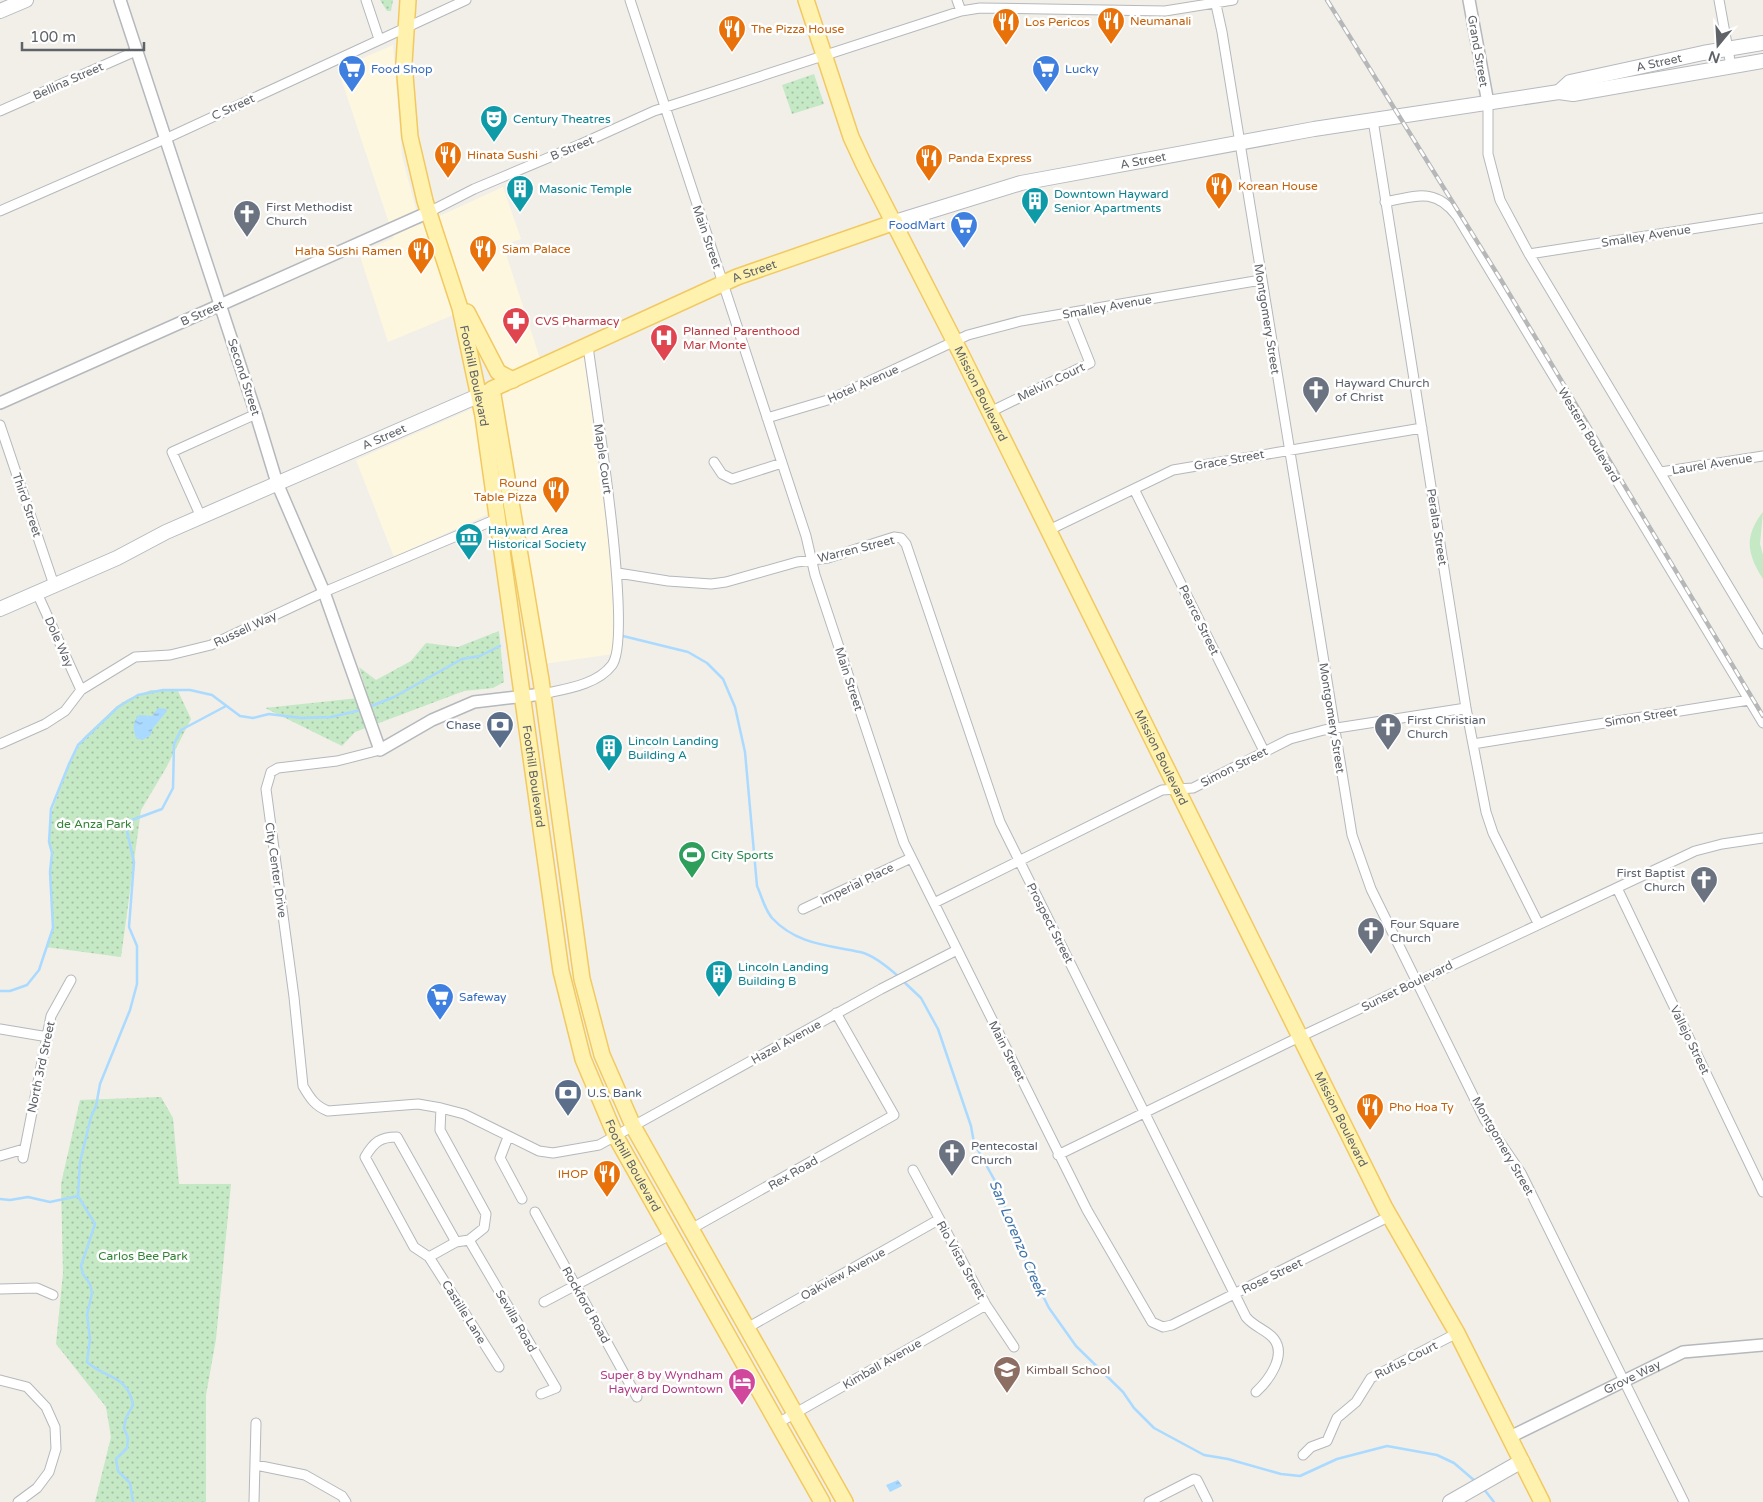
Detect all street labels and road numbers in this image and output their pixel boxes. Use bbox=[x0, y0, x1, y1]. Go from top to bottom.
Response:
street label: Grand Street bbox=[1465, 14, 1491, 88]
street label: A Street bbox=[1635, 51, 1684, 74]
street label: Bellina Street bbox=[31, 59, 106, 103]
street label: C Street bbox=[209, 91, 257, 123]
street label: B Street bbox=[548, 132, 596, 163]
street label: A Street bbox=[1119, 149, 1168, 172]
street label: Main Street bbox=[690, 203, 725, 271]
street label: Smalley Avenue bbox=[1600, 222, 1692, 250]
street label: A Street bbox=[729, 257, 779, 286]
street label: Montgomery Street bbox=[1251, 263, 1283, 376]
street label: Smalley Avenue bbox=[1061, 292, 1153, 322]
street label: B Street bbox=[178, 297, 226, 329]
street label: Foothill Boulevard bbox=[457, 324, 491, 427]
street label: Second Street bbox=[225, 337, 263, 418]
street label: Mission Boulevard bbox=[951, 344, 1010, 444]
street label: Melvin Court bbox=[1015, 360, 1087, 404]
street label: Hotel Avenue bbox=[825, 362, 901, 406]
street label: Western Boulevard bbox=[1555, 385, 1623, 485]
street label: A Street bbox=[360, 421, 409, 453]
street label: Maple Court bbox=[591, 423, 615, 495]
street label: Grace Street bbox=[1193, 447, 1266, 473]
street label: Laurel Avenue bbox=[1671, 451, 1753, 477]
street label: Third Street bbox=[9, 471, 45, 539]
street label: Peralta Street bbox=[1424, 488, 1450, 567]
street label: Warren Street bbox=[816, 533, 896, 565]
street label: Pearce Street bbox=[1176, 583, 1222, 658]
street label: Russell Way bbox=[211, 608, 279, 650]
street label: Dole Way bbox=[42, 615, 77, 670]
street label: Main Street bbox=[832, 645, 866, 713]
street label: Montgomery Street bbox=[1316, 662, 1348, 775]
street label: Simon Street bbox=[1604, 704, 1679, 730]
street label: Mission Boulevard bbox=[1132, 708, 1191, 807]
street label: Foothill Boulevard bbox=[520, 724, 548, 828]
street label: Simon Street bbox=[1198, 744, 1270, 790]
street label: City Center Drive bbox=[262, 821, 290, 919]
street label: Imperial Place bbox=[818, 860, 896, 908]
street label: Prospect Street bbox=[1024, 881, 1076, 966]
street label: Sunset Boulevard bbox=[1359, 958, 1455, 1014]
street label: Vallejo Street bbox=[1667, 1003, 1713, 1077]
street label: Hazel Avenue bbox=[749, 1017, 824, 1067]
street label: Main Street bbox=[986, 1018, 1028, 1084]
street label: North 3rd Street bbox=[24, 1020, 58, 1114]
street label: Mission Boulevard bbox=[1312, 1069, 1370, 1169]
street label: Montgomery Street bbox=[1469, 1094, 1537, 1198]
street label: Foothill Boulevard bbox=[602, 1117, 664, 1214]
street label: Rex Road bbox=[766, 1153, 820, 1193]
street label: Rio Vista Street bbox=[934, 1218, 989, 1302]
street label: Oakview Avenue bbox=[798, 1245, 888, 1303]
street label: Rose Street bbox=[1239, 1255, 1305, 1297]
street label: Rockford Road bbox=[559, 1264, 613, 1346]
street label: Castille Lane bbox=[439, 1278, 489, 1346]
street label: Sevilla Road bbox=[493, 1287, 539, 1355]
street label: Kimball Avenue bbox=[840, 1336, 924, 1392]
street label: Rufus Court bbox=[1372, 1338, 1440, 1382]
street label: Grove Way bbox=[1601, 1357, 1663, 1397]

